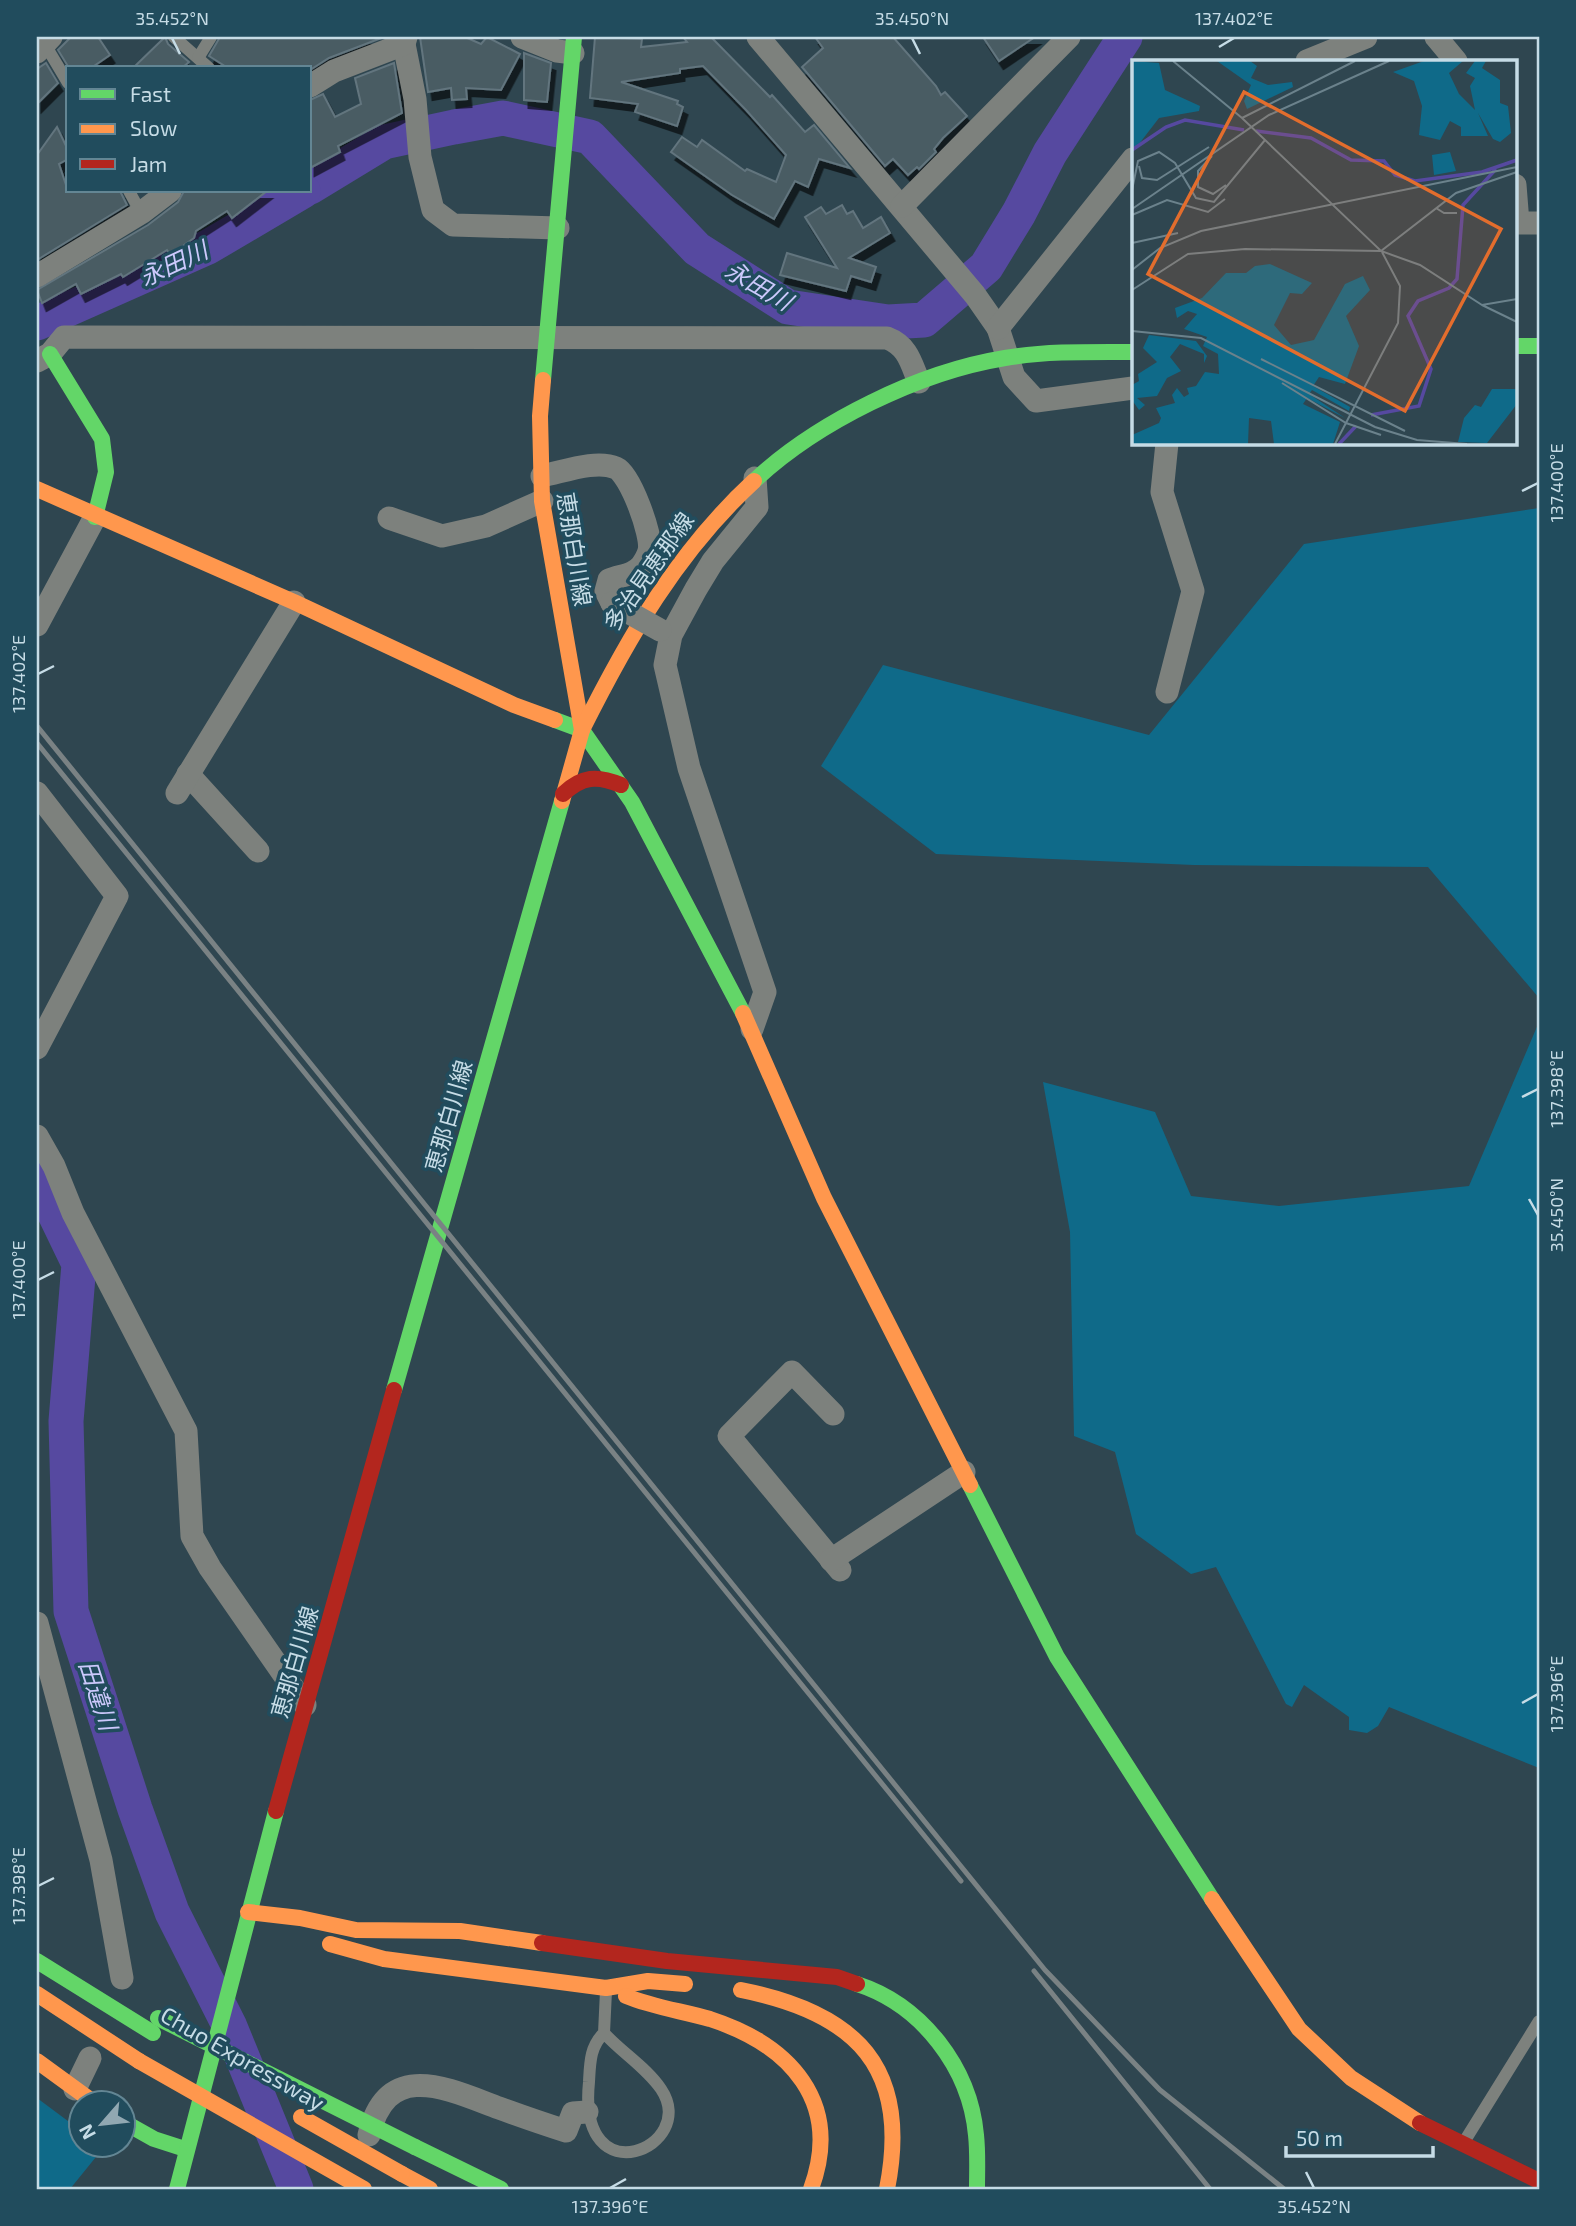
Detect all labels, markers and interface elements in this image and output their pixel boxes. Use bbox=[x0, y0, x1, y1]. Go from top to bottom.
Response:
text: 35.452°N bbox=[135, 7, 209, 29]
text: 35.450°N bbox=[875, 7, 949, 29]
text: 137.402°E bbox=[1195, 7, 1273, 29]
inset map bbox=[1132, 60, 1516, 444]
legend bbox=[66, 66, 312, 192]
text: Fast bbox=[130, 81, 171, 106]
text: Slow bbox=[130, 115, 177, 140]
text: Jam bbox=[130, 151, 167, 176]
water label: 永田川 bbox=[134, 233, 214, 291]
water label: 永田川 bbox=[721, 254, 800, 317]
text: 137.400°E bbox=[1545, 444, 1567, 522]
street label: 恵那白川線 bbox=[552, 490, 598, 608]
street label: 多治見恵那線 bbox=[597, 506, 699, 636]
text: 137.402°E bbox=[7, 635, 29, 713]
text: 137.398°E bbox=[1545, 1050, 1567, 1128]
street label: 恵那白川線 bbox=[419, 1057, 477, 1175]
text: 35.450°N bbox=[1545, 1178, 1567, 1252]
text: 137.400°E bbox=[7, 1241, 29, 1319]
street label: 恵那白川線 bbox=[265, 1603, 323, 1721]
water label: 田違川 bbox=[74, 1656, 125, 1737]
text: 137.396°E bbox=[1545, 1656, 1567, 1732]
text: 137.398°E bbox=[7, 1847, 29, 1925]
street label: Chuo Expressway bbox=[156, 2000, 330, 2116]
north arrow bbox=[66, 2090, 136, 2160]
scale bar bbox=[1286, 2114, 1432, 2158]
text: N bbox=[73, 2121, 100, 2144]
text: 50 m bbox=[1296, 2125, 1343, 2150]
text: 137.396°E bbox=[572, 2195, 648, 2217]
text: 35.452°N bbox=[1277, 2195, 1351, 2217]

